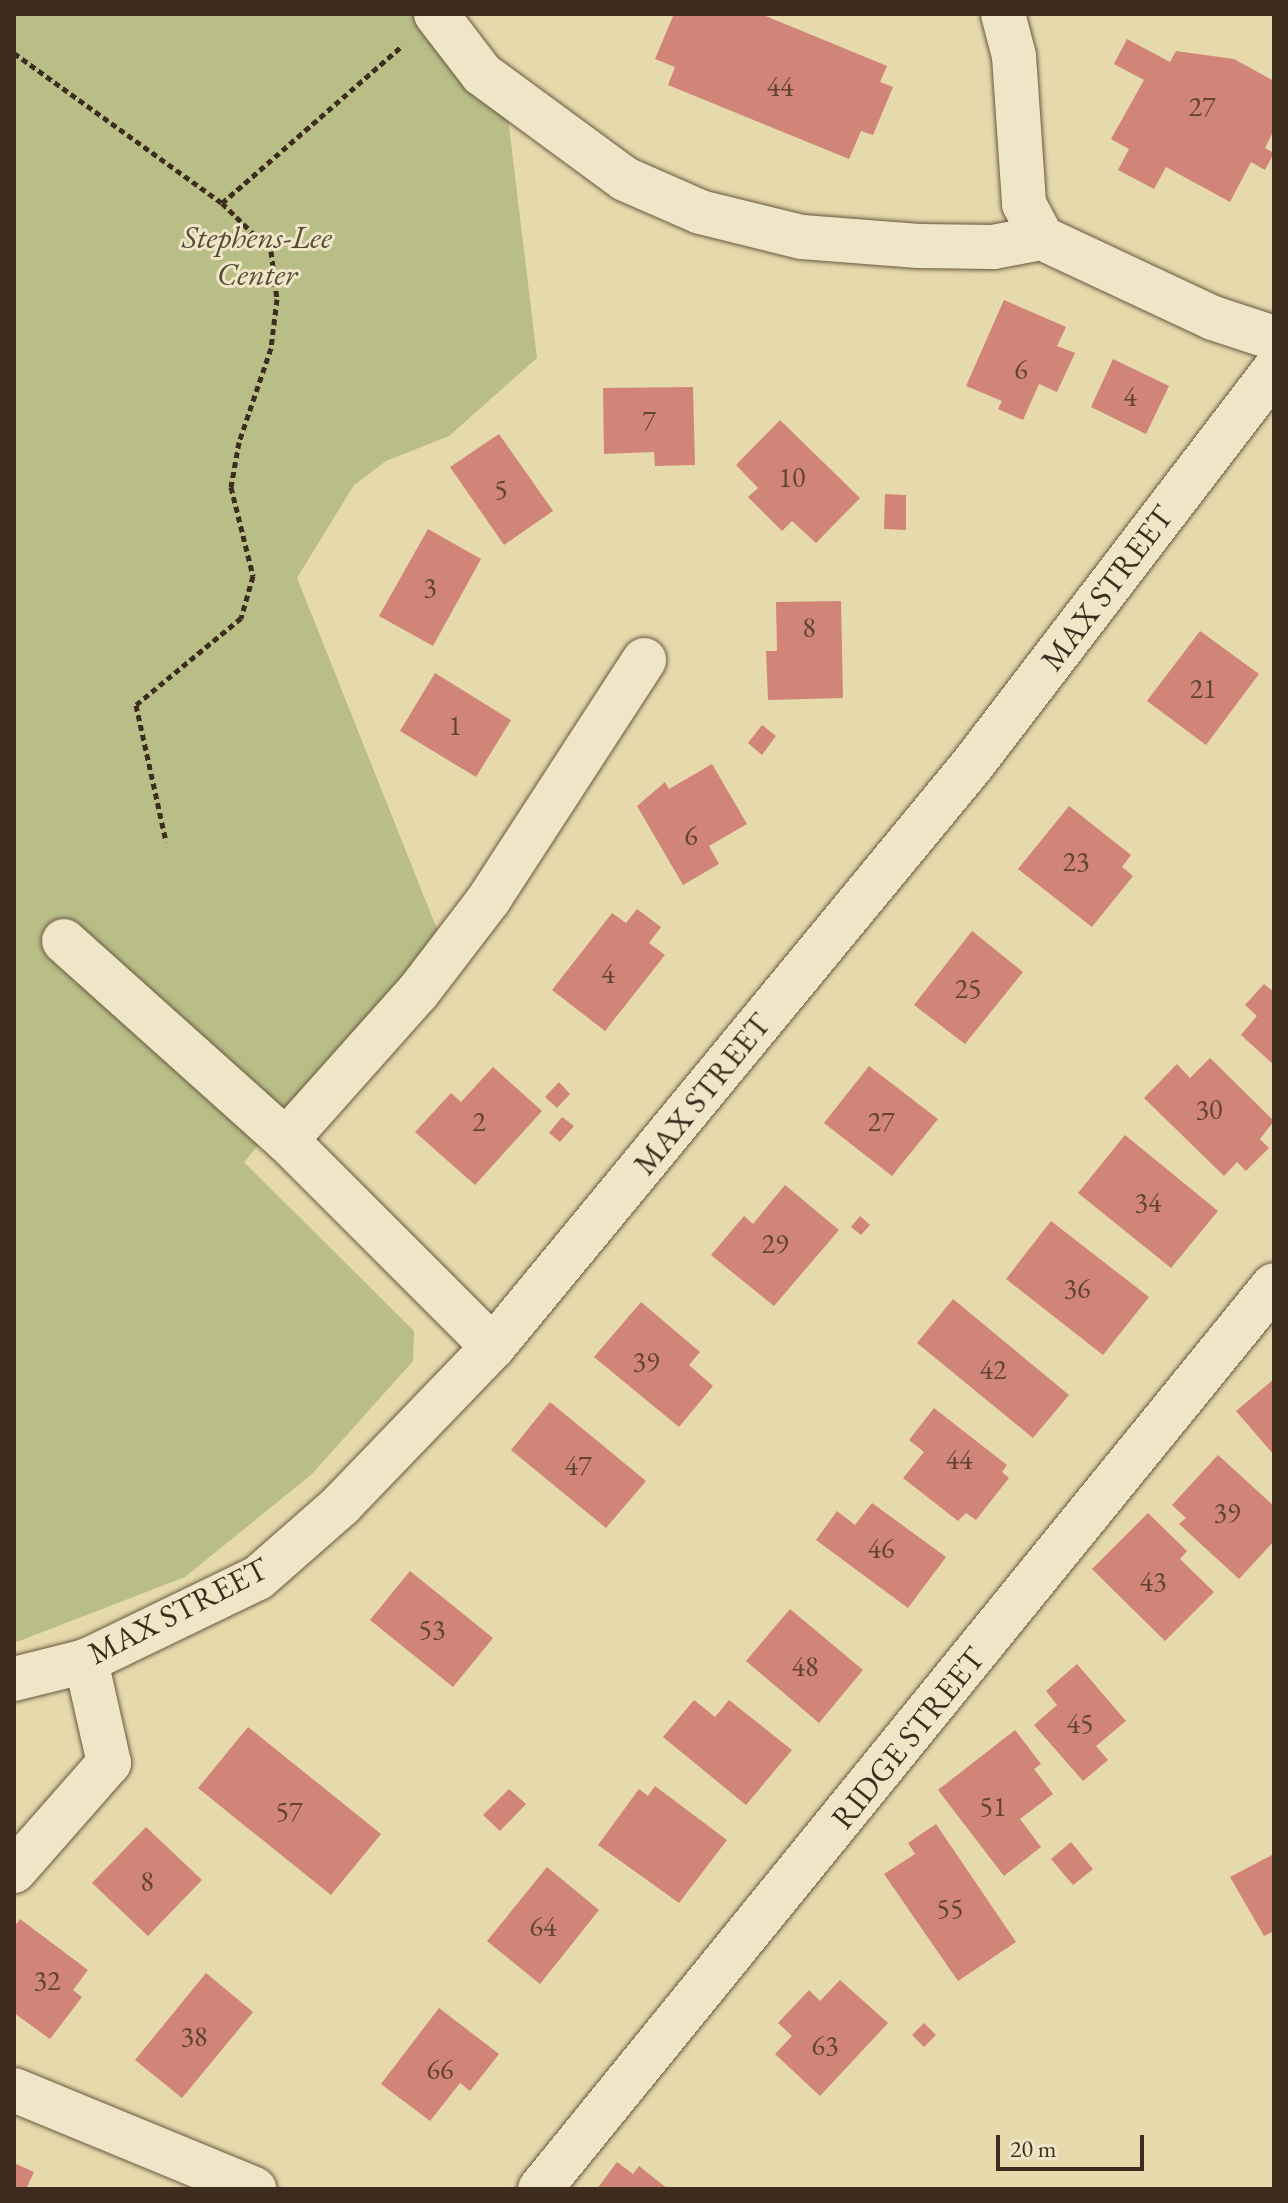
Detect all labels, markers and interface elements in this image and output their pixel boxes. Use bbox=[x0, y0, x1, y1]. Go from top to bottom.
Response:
house number: 44 bbox=[767, 69, 793, 103]
house number: 27 bbox=[1189, 89, 1215, 123]
park label: Stephens-Lee Center bbox=[182, 219, 332, 294]
house number: 6 bbox=[1014, 352, 1028, 386]
house number: 4 bbox=[1123, 379, 1137, 413]
house number: 7 bbox=[642, 403, 656, 437]
house number: 10 bbox=[779, 460, 805, 494]
house number: 5 bbox=[494, 472, 508, 506]
street label: MAX STREET bbox=[1032, 498, 1182, 678]
house number: 3 bbox=[423, 570, 437, 604]
house number: 8 bbox=[802, 610, 816, 644]
house number: 21 bbox=[1190, 671, 1216, 705]
house number: 1 bbox=[448, 708, 462, 742]
house number: 6 bbox=[684, 818, 698, 852]
house number: 23 bbox=[1063, 844, 1089, 878]
house number: 4 bbox=[601, 956, 615, 990]
house number: 25 bbox=[955, 971, 981, 1005]
street label: MAX STREET bbox=[625, 1005, 779, 1183]
house number: 30 bbox=[1196, 1092, 1222, 1126]
house number: 2 bbox=[472, 1104, 486, 1138]
house number: 27 bbox=[868, 1104, 894, 1138]
house number: 34 bbox=[1135, 1185, 1161, 1219]
house number: 29 bbox=[762, 1226, 788, 1260]
house number: 36 bbox=[1064, 1271, 1090, 1305]
house number: 39 bbox=[633, 1344, 659, 1378]
house number: 42 bbox=[980, 1352, 1006, 1386]
house number: 44 bbox=[946, 1442, 972, 1476]
house number: 47 bbox=[565, 1448, 591, 1482]
house number: 39 bbox=[1214, 1495, 1240, 1529]
house number: 46 bbox=[868, 1531, 894, 1565]
street label: MAX STREET bbox=[82, 1549, 274, 1673]
house number: 43 bbox=[1140, 1564, 1166, 1598]
house number: 53 bbox=[419, 1612, 445, 1646]
street label: RIDGE STREET bbox=[823, 1640, 993, 1836]
house number: 48 bbox=[792, 1649, 818, 1683]
house number: 45 bbox=[1067, 1706, 1093, 1740]
house number: 51 bbox=[980, 1789, 1006, 1823]
house number: 57 bbox=[276, 1794, 302, 1828]
house number: 8 bbox=[140, 1864, 154, 1898]
house number: 55 bbox=[937, 1891, 963, 1925]
house number: 64 bbox=[530, 1909, 556, 1943]
house number: 32 bbox=[34, 1963, 60, 1997]
house number: 38 bbox=[181, 2019, 207, 2053]
house number: 63 bbox=[812, 2028, 838, 2062]
house number: 66 bbox=[427, 2052, 453, 2086]
scale bar bbox=[1000, 2119, 1148, 2169]
text: 20 m bbox=[1010, 2133, 1057, 2164]

